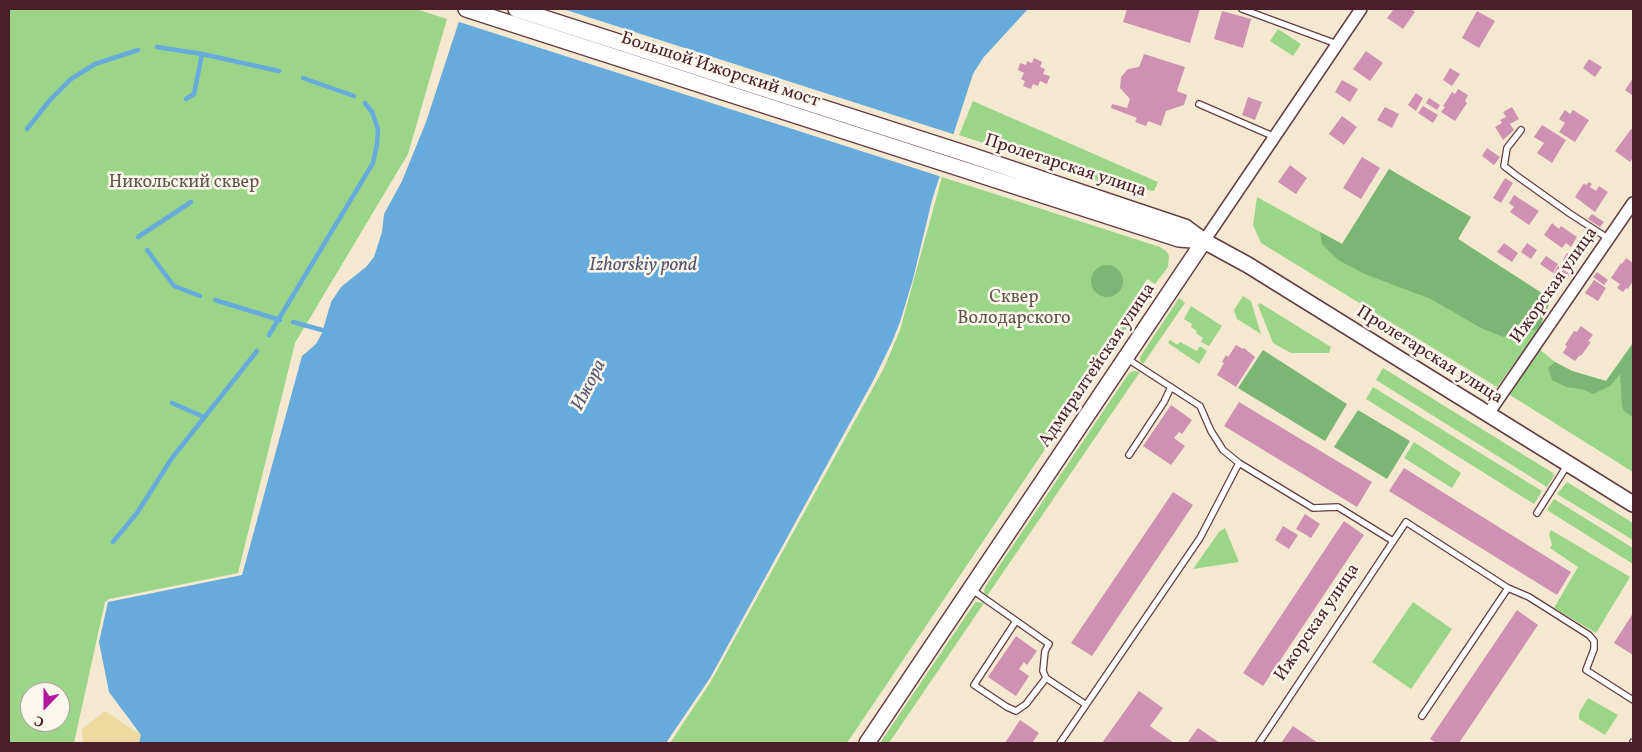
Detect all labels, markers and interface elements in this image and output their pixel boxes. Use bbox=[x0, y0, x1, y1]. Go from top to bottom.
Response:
street label: Большой Ижорский мост bbox=[618, 29, 822, 113]
street label: Пролетарская улица bbox=[981, 131, 1149, 203]
park label: Никольский сквер bbox=[109, 173, 259, 195]
street label: Ижорская улица bbox=[1507, 224, 1603, 348]
water label: Izhorskiy pond bbox=[589, 256, 697, 278]
street label: Адмиралтейская улица bbox=[1035, 280, 1161, 452]
park label: Сквер Володарского bbox=[957, 288, 1071, 330]
street label: Пролетарская улица bbox=[1352, 302, 1506, 410]
water label: Ижора bbox=[567, 357, 613, 415]
street label: Ижорская улица bbox=[1271, 560, 1365, 686]
north arrow bbox=[20, 682, 70, 732]
text: С bbox=[32, 710, 47, 731]

